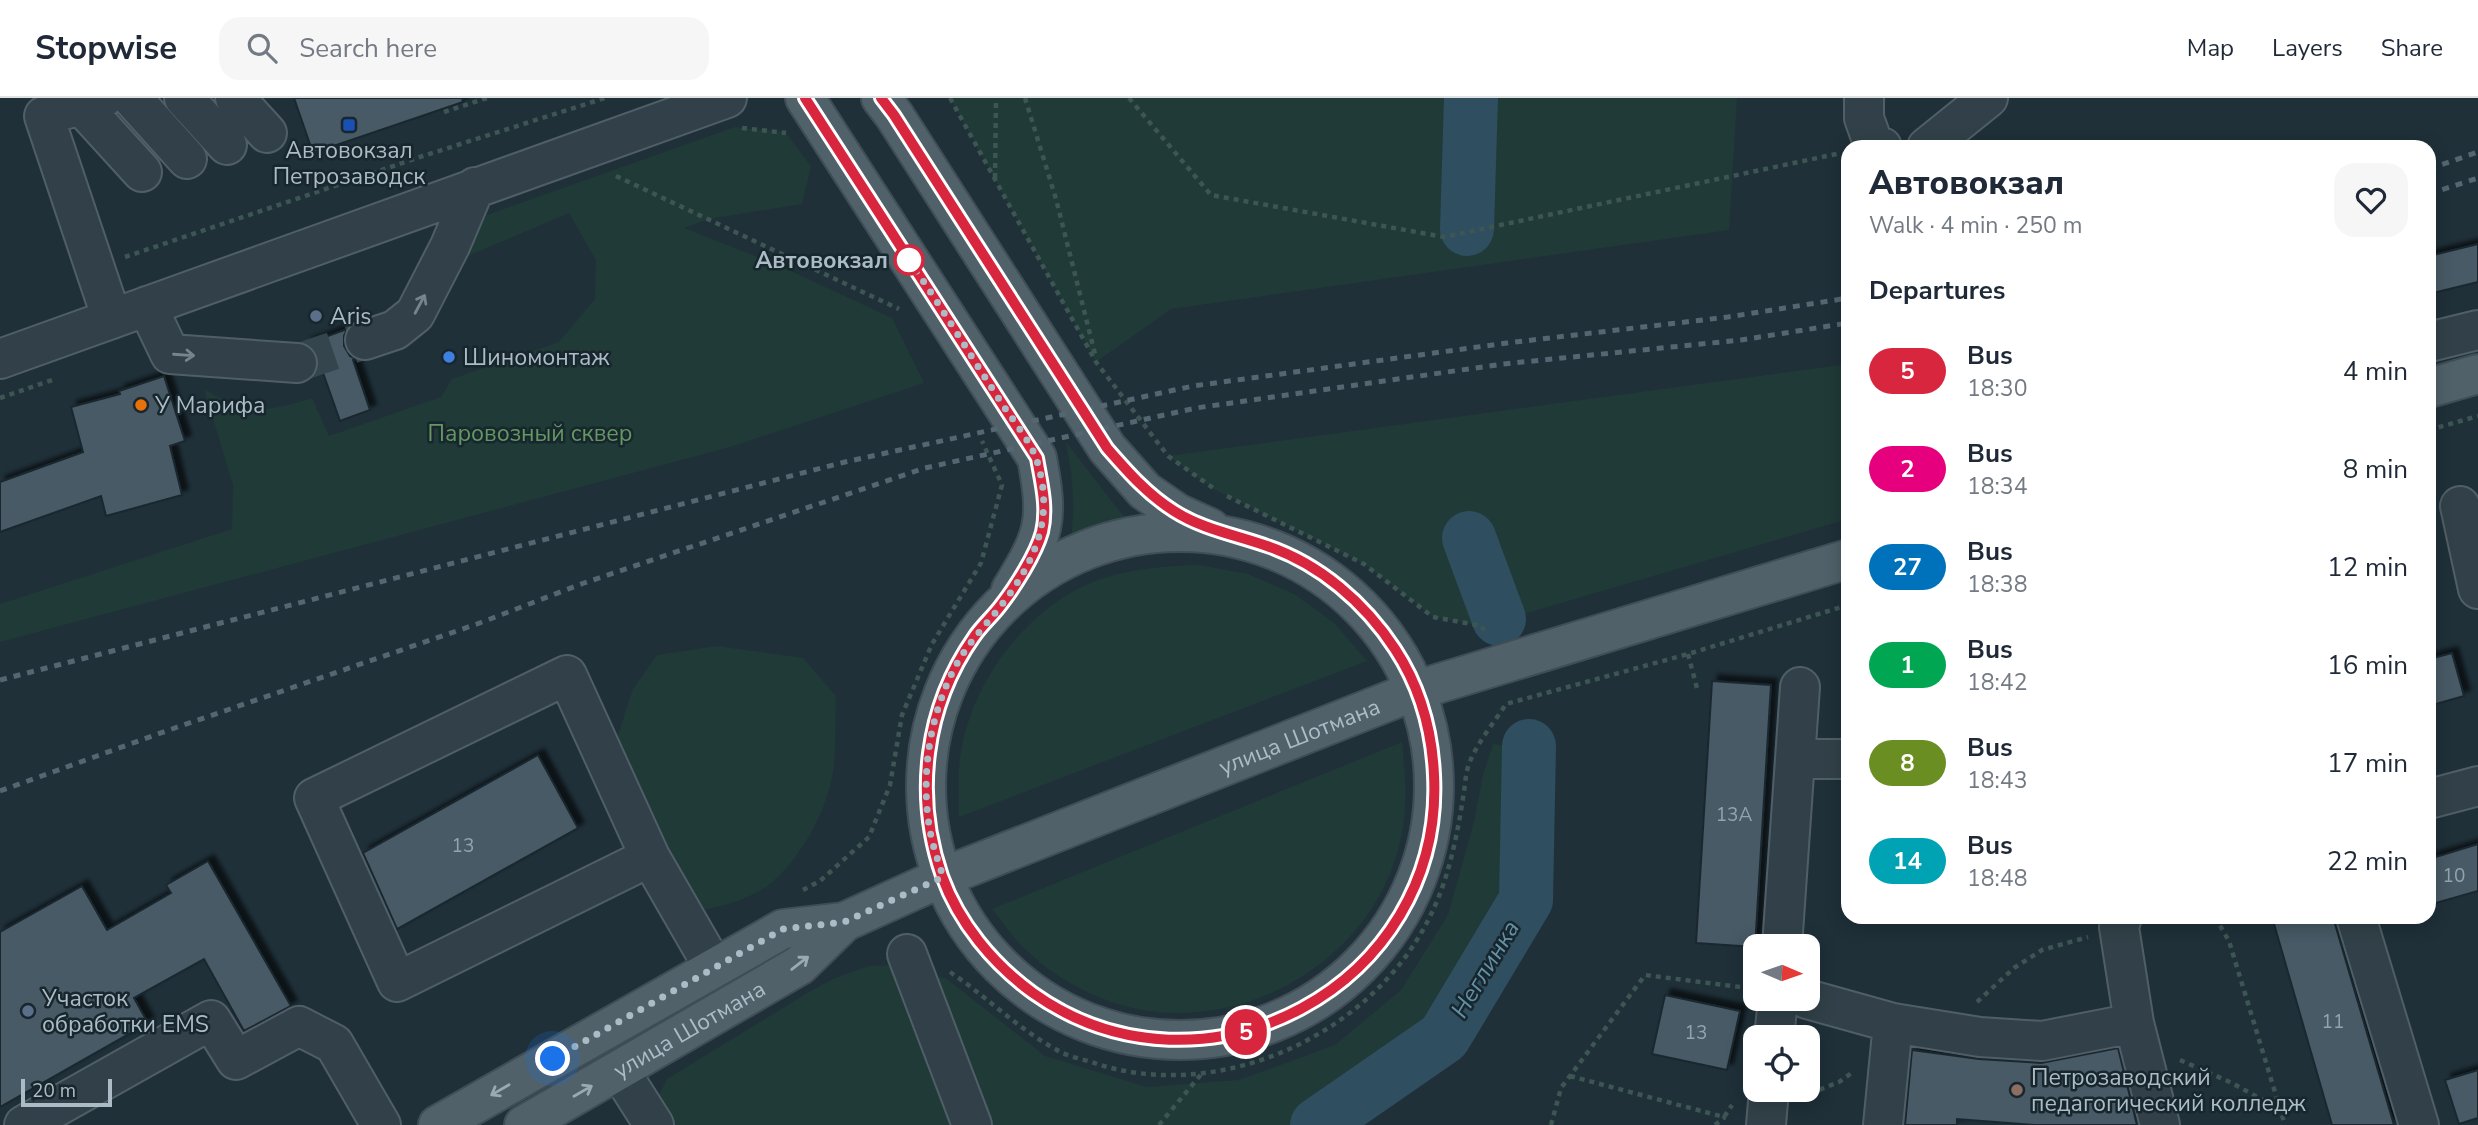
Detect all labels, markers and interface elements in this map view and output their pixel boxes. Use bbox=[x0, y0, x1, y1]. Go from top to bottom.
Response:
search box bbox=[219, 17, 709, 80]
text: Stopwise bbox=[35, 26, 177, 71]
icon: search bbox=[243, 29, 281, 67]
text: Search here bbox=[299, 31, 437, 66]
text: Map bbox=[2187, 32, 2234, 64]
text: Layers bbox=[2272, 32, 2343, 64]
text: Share bbox=[2381, 32, 2443, 64]
marker: Автовокзал Петрозаводск bbox=[341, 117, 357, 133]
place label: Автовокзал Петрозаводск bbox=[273, 135, 426, 192]
text: Автовокзал bbox=[1869, 161, 2064, 206]
button: heart bbox=[2334, 163, 2408, 237]
text: Walk · 4 min · 250 m bbox=[1869, 210, 2082, 241]
place label: Автовокзал bbox=[755, 245, 888, 276]
marker: Автовокзал bbox=[894, 245, 924, 275]
text: Departures bbox=[1869, 273, 2005, 308]
one-way arrow bbox=[414, 294, 428, 315]
place label: Aris bbox=[330, 301, 371, 332]
marker: Aris bbox=[308, 308, 324, 324]
text: Bus bbox=[1967, 338, 2013, 373]
place label: Шиномонтаж bbox=[463, 342, 610, 373]
one-way arrow bbox=[173, 349, 196, 362]
marker: Шиномонтаж bbox=[441, 349, 457, 365]
text: 4 min bbox=[2343, 354, 2408, 389]
text: 5 bbox=[1900, 355, 1915, 387]
text: 18:30 bbox=[1967, 373, 2027, 404]
place label: У Марифа bbox=[154, 390, 266, 421]
marker: У Марифа bbox=[133, 397, 149, 413]
park label: Паровозный сквер bbox=[428, 418, 632, 449]
text: Bus bbox=[1967, 436, 2013, 471]
text: 8 min bbox=[2343, 452, 2408, 487]
text: 2 bbox=[1900, 453, 1915, 485]
text: 18:34 bbox=[1967, 471, 2027, 502]
text: Bus bbox=[1967, 534, 2013, 569]
text: 12 min bbox=[2327, 550, 2408, 585]
text: 27 bbox=[1893, 551, 1922, 583]
text: 18:38 bbox=[1967, 569, 2027, 600]
text: Bus bbox=[1967, 632, 2013, 667]
text: 16 min bbox=[2327, 648, 2408, 683]
text: 1 bbox=[1900, 649, 1915, 681]
text: 18:42 bbox=[1967, 667, 2027, 698]
street label: улица Шотмана bbox=[1214, 691, 1385, 783]
text: Bus bbox=[1967, 730, 2013, 765]
text: 17 min bbox=[2327, 746, 2408, 781]
text: 8 bbox=[1900, 747, 1915, 779]
text: 18:43 bbox=[1967, 765, 2027, 796]
house number: 13А bbox=[1716, 802, 1752, 828]
text: Bus bbox=[1967, 828, 2013, 863]
house number: 13 bbox=[452, 833, 474, 859]
text: 22 min bbox=[2327, 844, 2408, 879]
text: 14 bbox=[1893, 845, 1922, 877]
text: 18:48 bbox=[1967, 863, 2027, 894]
house number: 10 bbox=[2443, 863, 2465, 889]
water label: Неглинка bbox=[1443, 914, 1527, 1024]
north arrow bbox=[1743, 934, 1820, 1012]
map controls bbox=[1743, 934, 1820, 1102]
one-way arrow bbox=[790, 955, 808, 970]
street label: улица Шотмана bbox=[608, 973, 771, 1086]
place label: Участок обработки EMS bbox=[41, 983, 209, 1040]
marker: Участок обработки EMS bbox=[20, 1003, 36, 1019]
line badge: 5 bbox=[1223, 1009, 1269, 1055]
house number: 11 bbox=[2322, 1009, 2344, 1035]
text: 5 bbox=[1239, 1016, 1253, 1048]
house number: 13 bbox=[1685, 1020, 1707, 1046]
button: locate bbox=[1743, 1025, 1820, 1102]
your location bbox=[535, 1041, 570, 1076]
place label: Петрозаводский педагогический колледж bbox=[2031, 1062, 2307, 1119]
scale bar bbox=[21, 1076, 112, 1108]
text: 20 m bbox=[32, 1078, 76, 1104]
marker: Петрозаводский педагогический колледж bbox=[2009, 1082, 2025, 1098]
one-way arrow bbox=[490, 1084, 511, 1097]
one-way arrow bbox=[572, 1084, 592, 1098]

